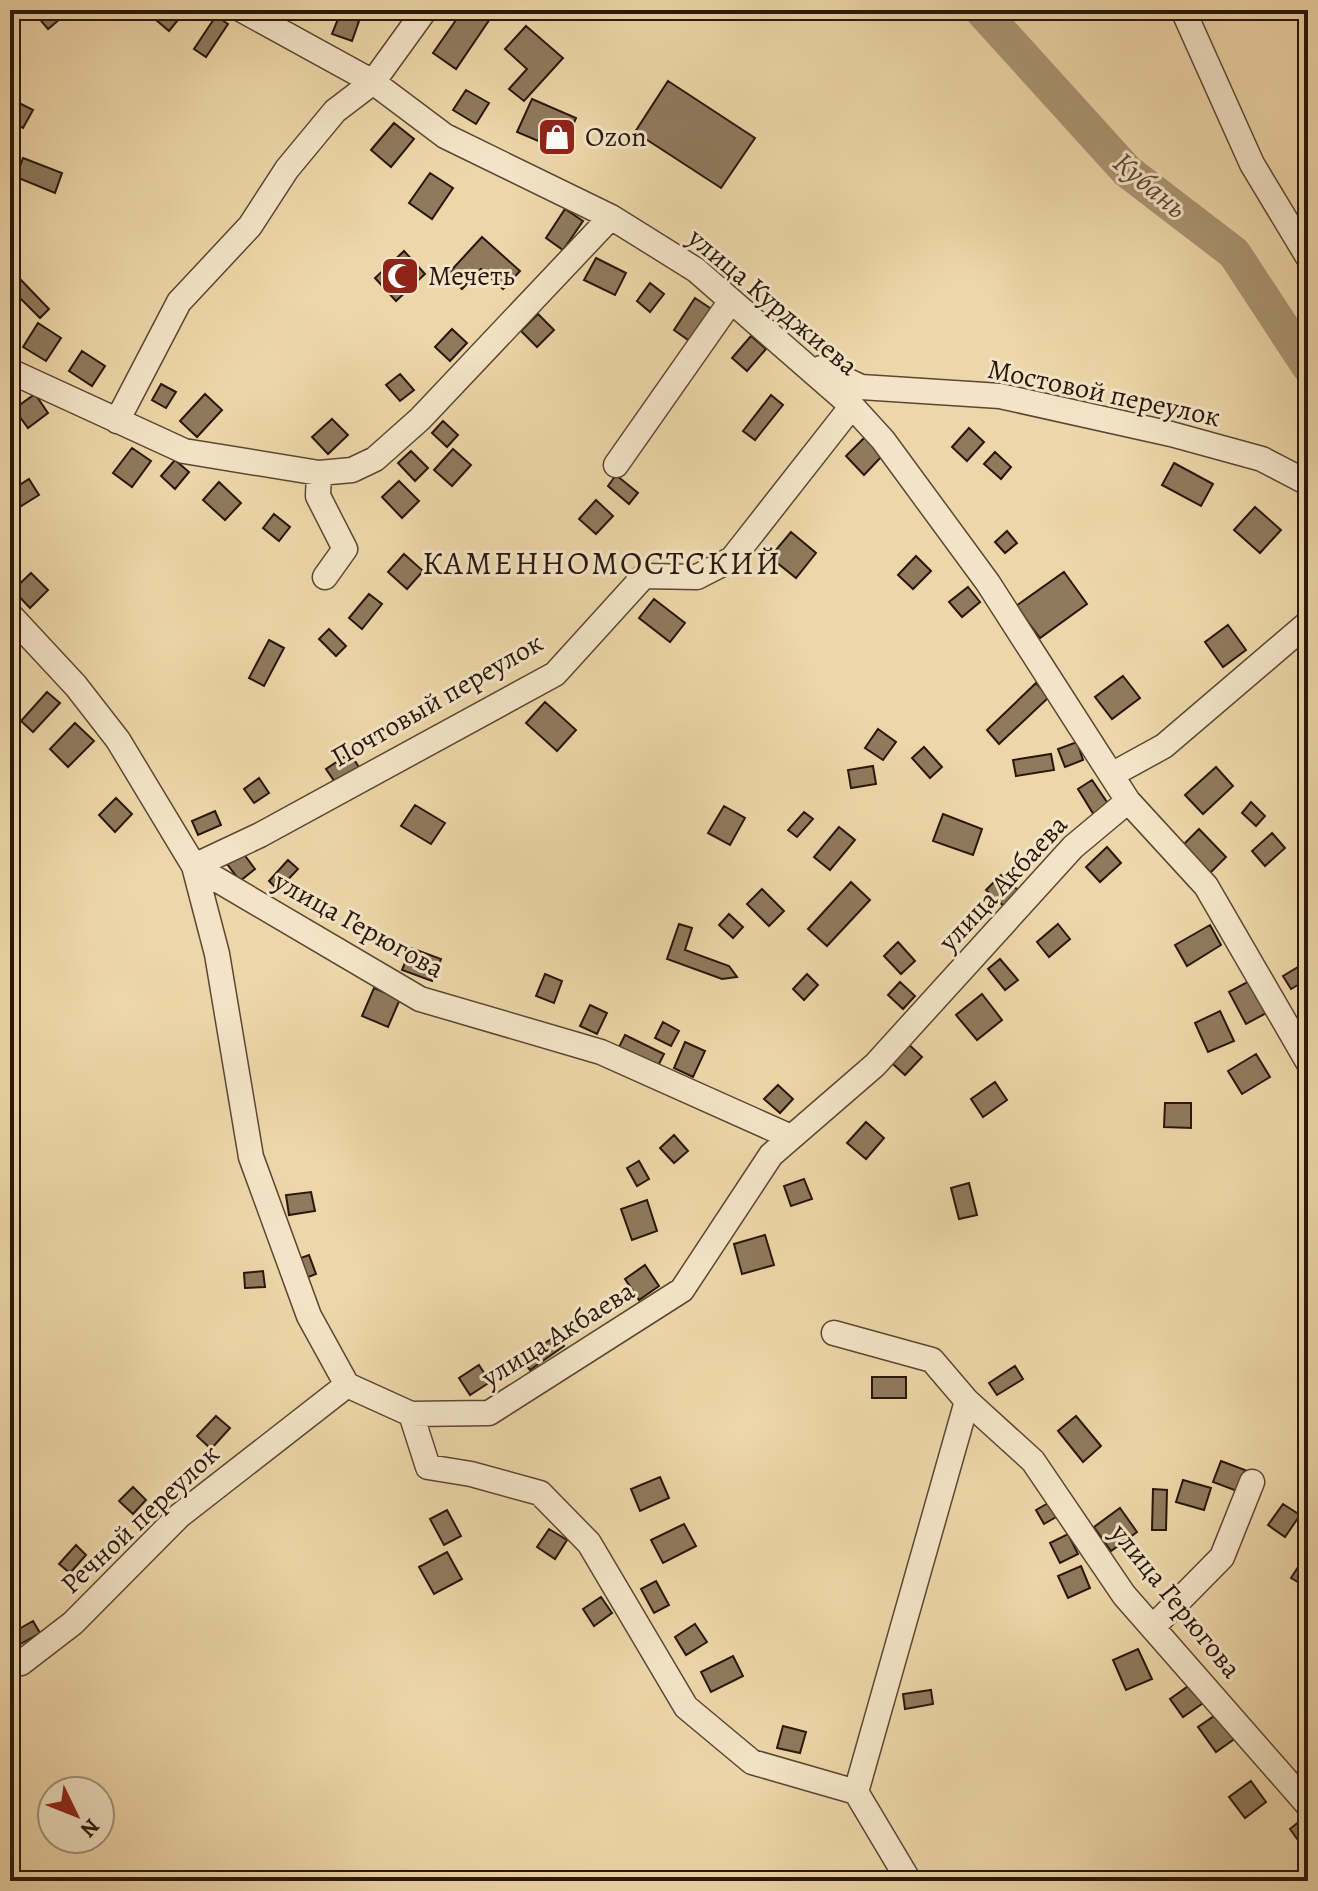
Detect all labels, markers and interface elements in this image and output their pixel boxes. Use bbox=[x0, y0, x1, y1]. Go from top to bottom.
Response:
shop icon: Ozon bbox=[536, 116, 578, 158]
place label: Ozon bbox=[585, 118, 647, 156]
water label: Кубань bbox=[1105, 142, 1195, 228]
street label: улица Курджиева bbox=[679, 219, 866, 385]
mosque icon: Мечеть bbox=[379, 255, 421, 297]
place label: Мечеть bbox=[428, 257, 515, 295]
street label: Мостовой переулок bbox=[984, 350, 1224, 436]
district label: КАМЕННОМОСТСКИЙ bbox=[422, 541, 782, 585]
street label: Почтовый переулок bbox=[324, 624, 550, 776]
street label: улица Акбаева bbox=[929, 806, 1076, 960]
street label: улица Герюгова bbox=[266, 862, 451, 987]
street label: улица Акбаева bbox=[473, 1272, 642, 1397]
street label: Речной переулок bbox=[52, 1435, 228, 1603]
street label: улица Герюгова bbox=[1101, 1515, 1250, 1686]
north arrow bbox=[36, 1775, 116, 1855]
text: N bbox=[73, 1812, 106, 1844]

